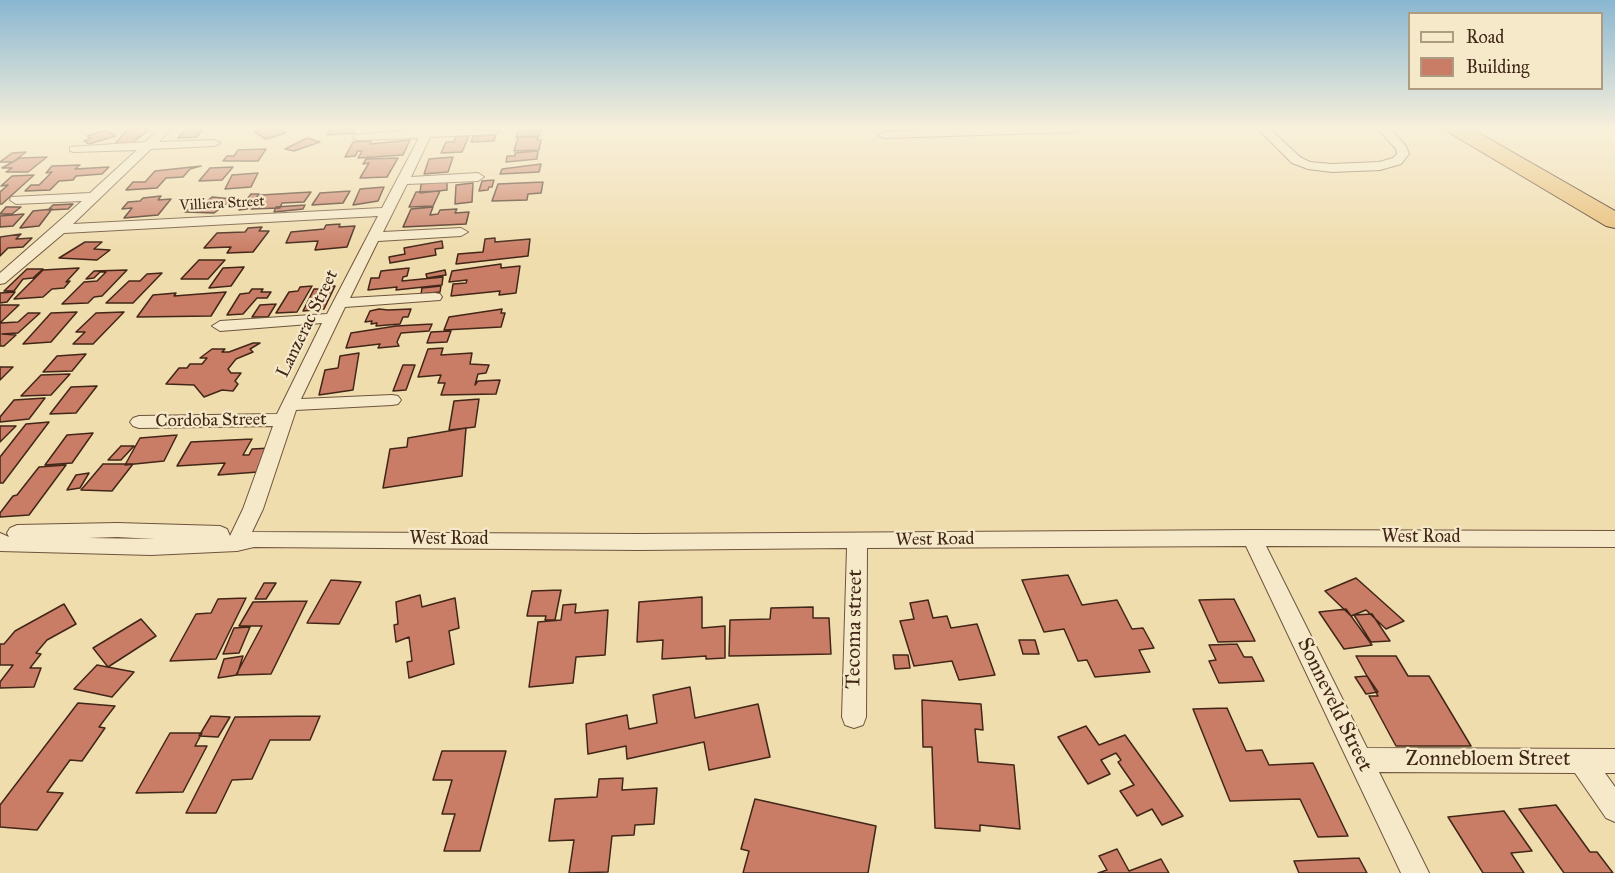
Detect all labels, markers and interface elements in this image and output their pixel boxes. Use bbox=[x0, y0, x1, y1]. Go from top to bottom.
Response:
legend bbox=[1408, 12, 1603, 90]
text: Road bbox=[1466, 26, 1504, 48]
text: Building bbox=[1466, 56, 1529, 78]
street label: Villiera Street bbox=[179, 193, 265, 215]
street label: Lanzerac Street bbox=[273, 267, 343, 381]
street label: Cordoba Street bbox=[155, 409, 267, 433]
street label: West Road bbox=[1381, 527, 1461, 549]
street label: West Road bbox=[409, 529, 489, 551]
street label: West Road bbox=[895, 529, 975, 551]
street label: Tecoma street bbox=[841, 569, 869, 689]
street label: Sonneveld Street bbox=[1291, 634, 1377, 776]
street label: Zonnebloem Street bbox=[1406, 747, 1570, 773]

